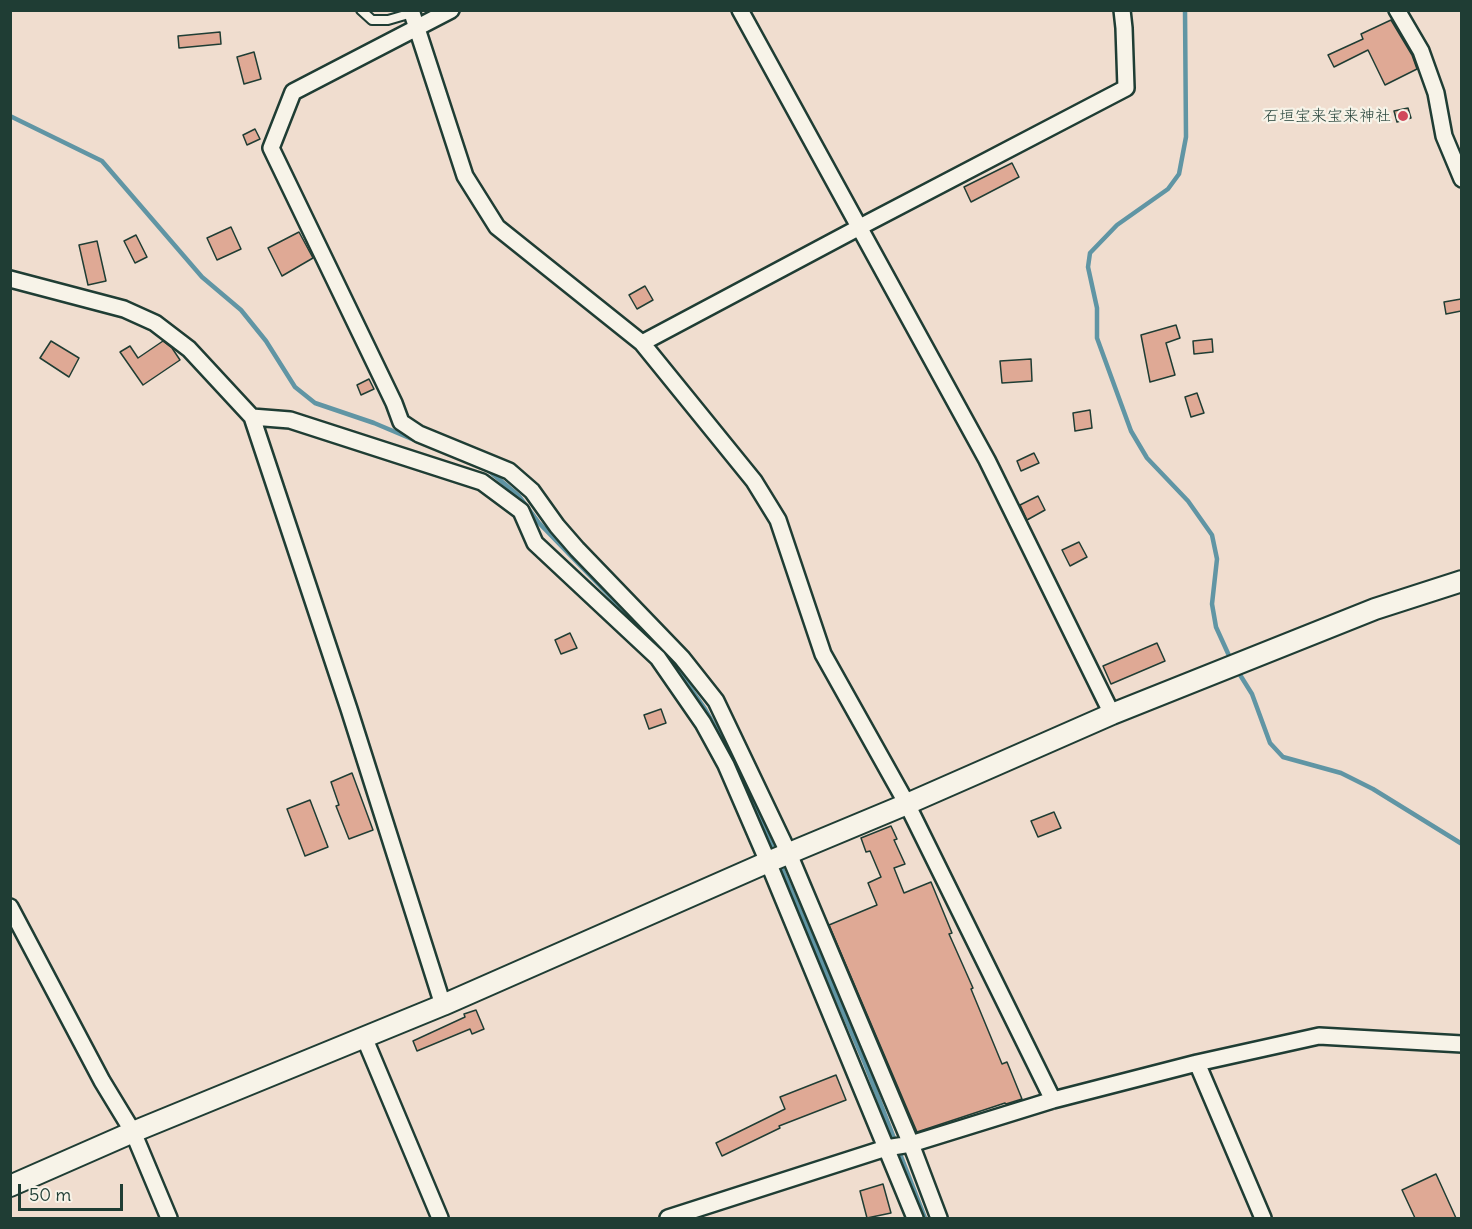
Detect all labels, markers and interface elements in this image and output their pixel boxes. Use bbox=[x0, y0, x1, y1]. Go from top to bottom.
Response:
place label: 石垣宝来宝来神社 bbox=[1263, 106, 1391, 126]
marker: 石垣宝来宝来神社 bbox=[1396, 109, 1410, 123]
scale bar bbox=[21, 1172, 126, 1210]
text: 50 m bbox=[29, 1183, 71, 1206]

